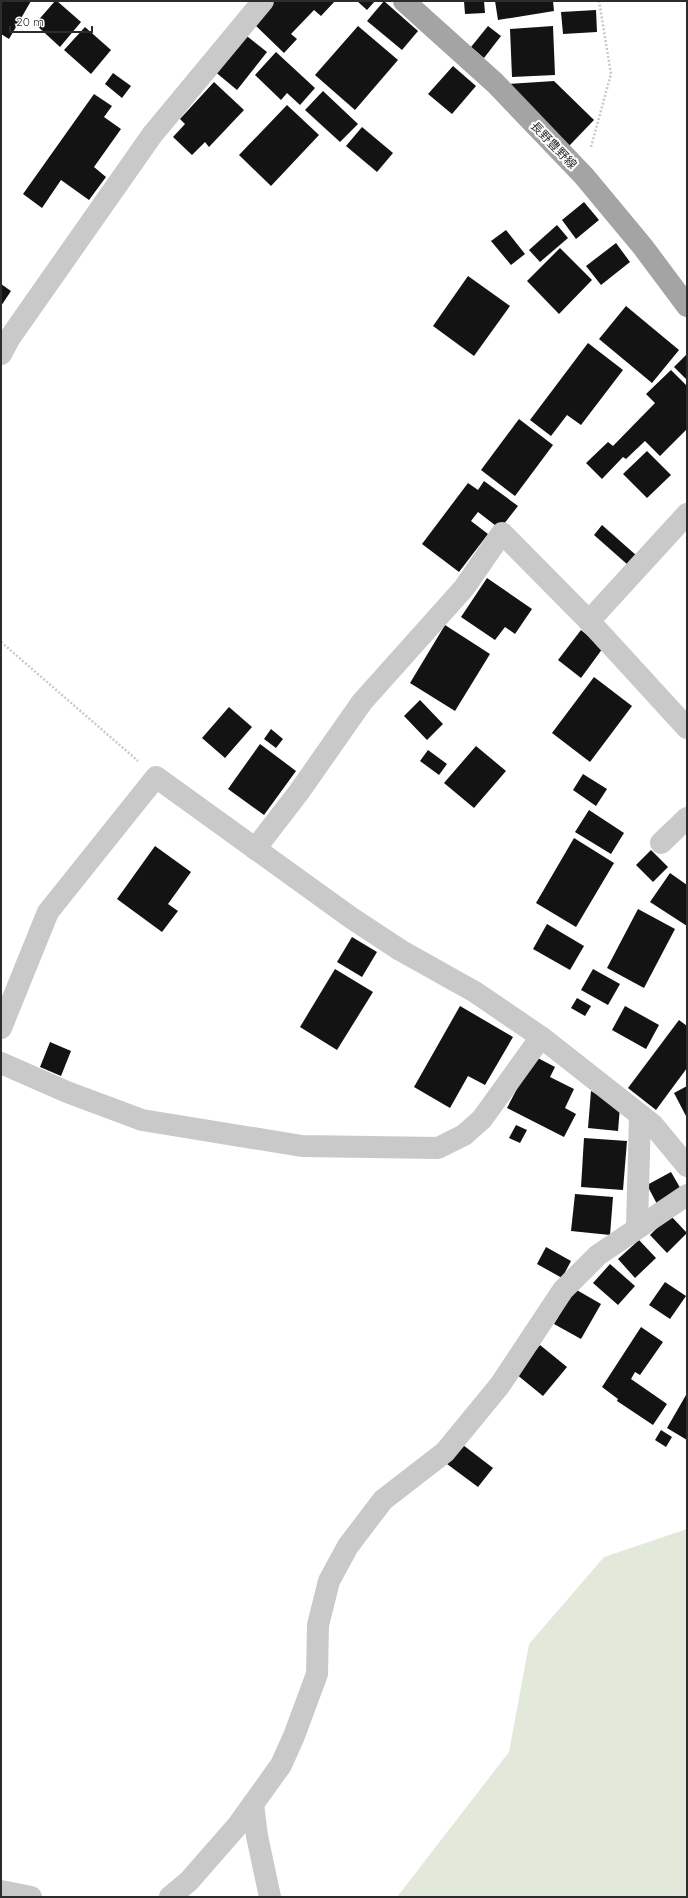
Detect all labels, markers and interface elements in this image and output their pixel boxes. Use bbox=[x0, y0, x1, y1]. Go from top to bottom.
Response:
scale bar bbox=[10, 8, 92, 34]
text: 20 m bbox=[16, 14, 44, 29]
street label: 長野豊野線 bbox=[528, 118, 580, 172]

